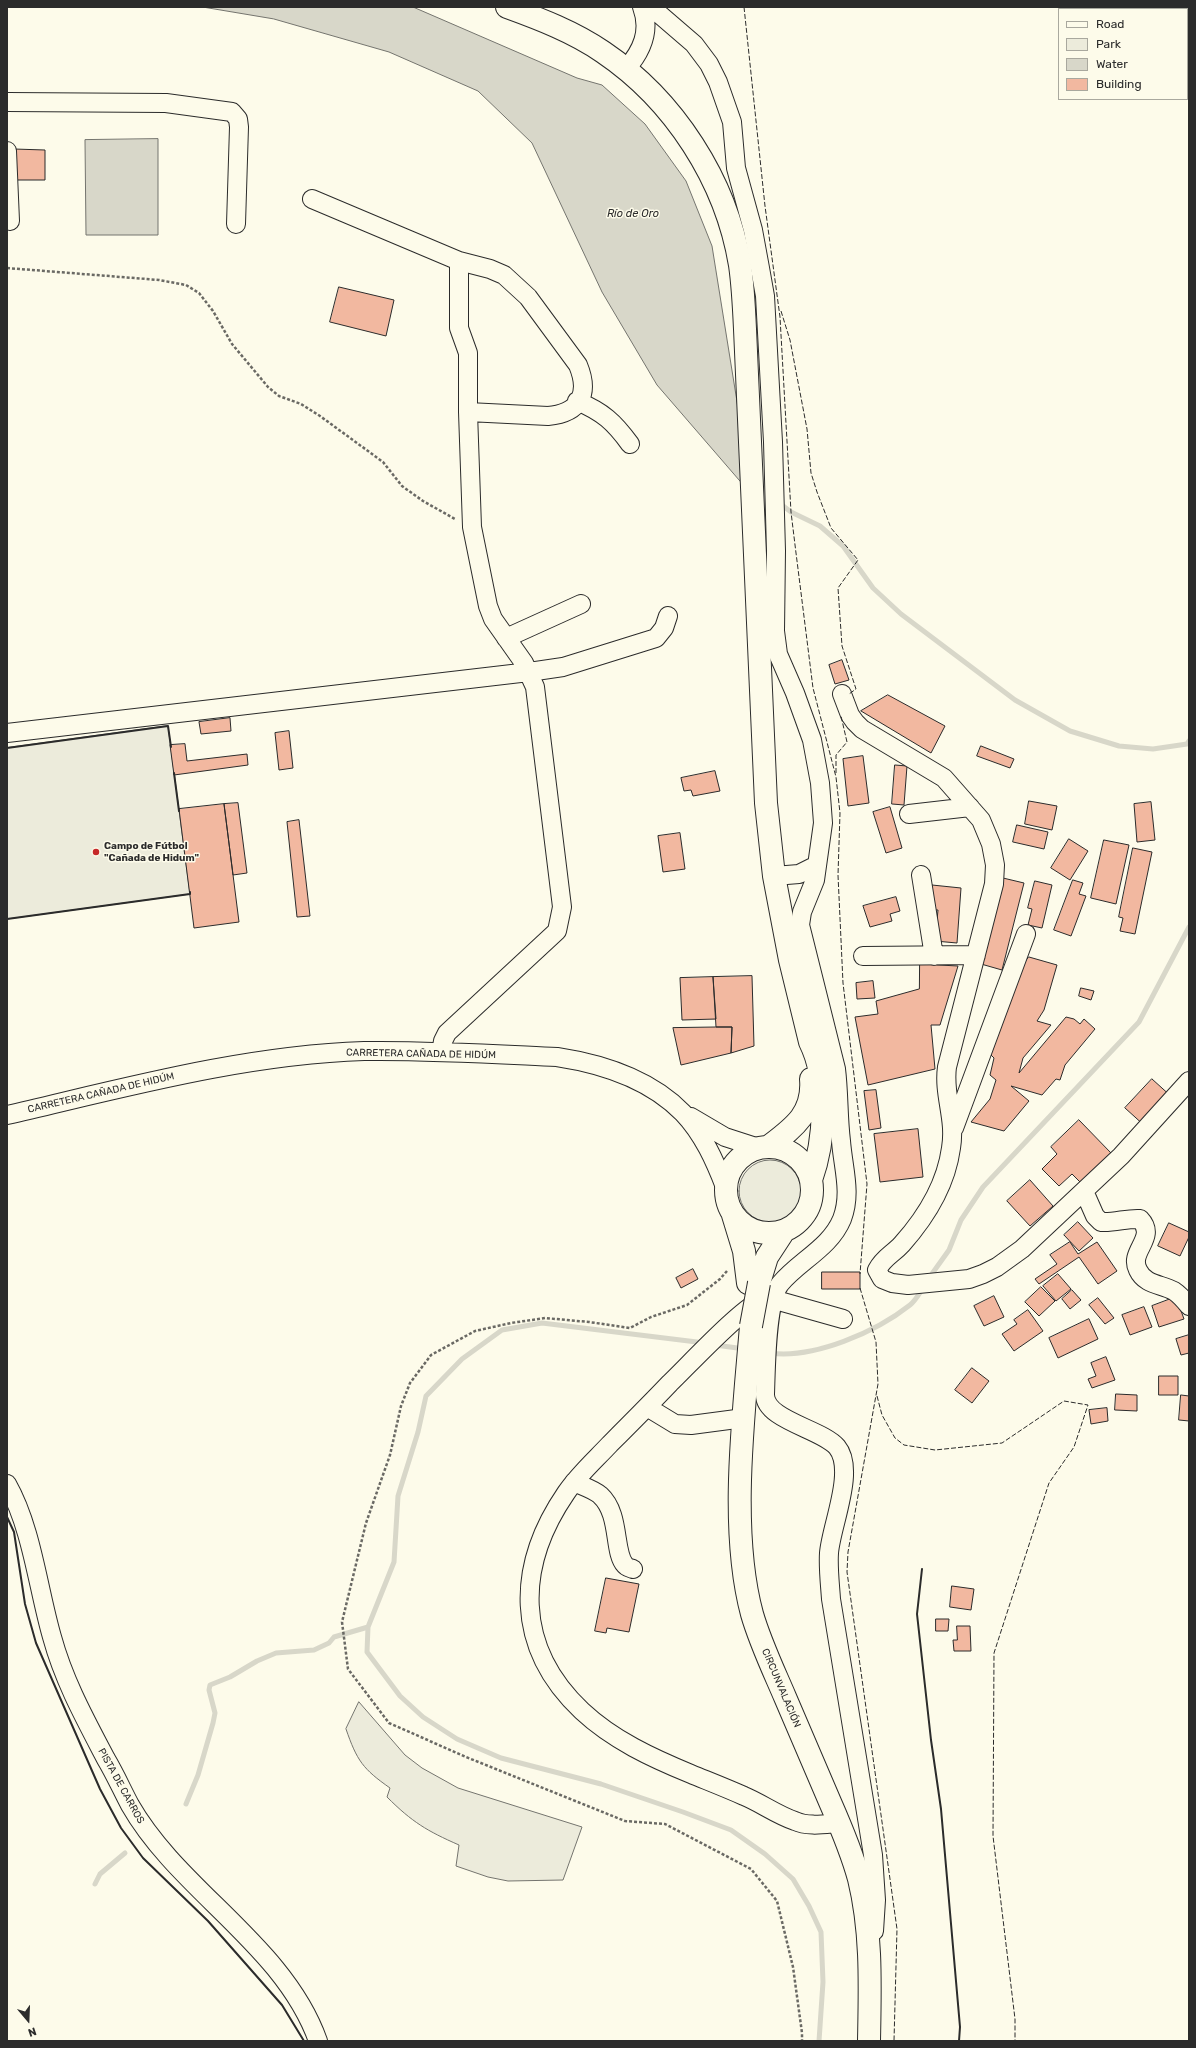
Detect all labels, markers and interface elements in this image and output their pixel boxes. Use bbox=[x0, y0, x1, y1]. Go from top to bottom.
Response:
legend bbox=[1058, 8, 1188, 100]
text: Road bbox=[1096, 17, 1124, 31]
text: Park bbox=[1096, 37, 1121, 51]
text: Water bbox=[1096, 57, 1128, 71]
text: Building bbox=[1096, 77, 1142, 91]
water label: Río de Oro bbox=[607, 207, 659, 221]
place label: Campo de Fútbol "Cañada de Hidum" bbox=[104, 840, 199, 864]
marker: Campo de Fútbol "Cañada de Hidum" bbox=[91, 847, 101, 857]
street label: CARRETERA CAÑADA DE HIDÚM bbox=[346, 1047, 496, 1061]
street label: CARRETERA CAÑADA DE HIDÚM bbox=[27, 1070, 175, 1116]
street label: CIRCUNVALACIÓN bbox=[759, 1647, 803, 1729]
street label: PISTA DE CARROS bbox=[95, 1746, 147, 1826]
north arrow bbox=[8, 2000, 48, 2040]
text: N bbox=[26, 2024, 38, 2039]

